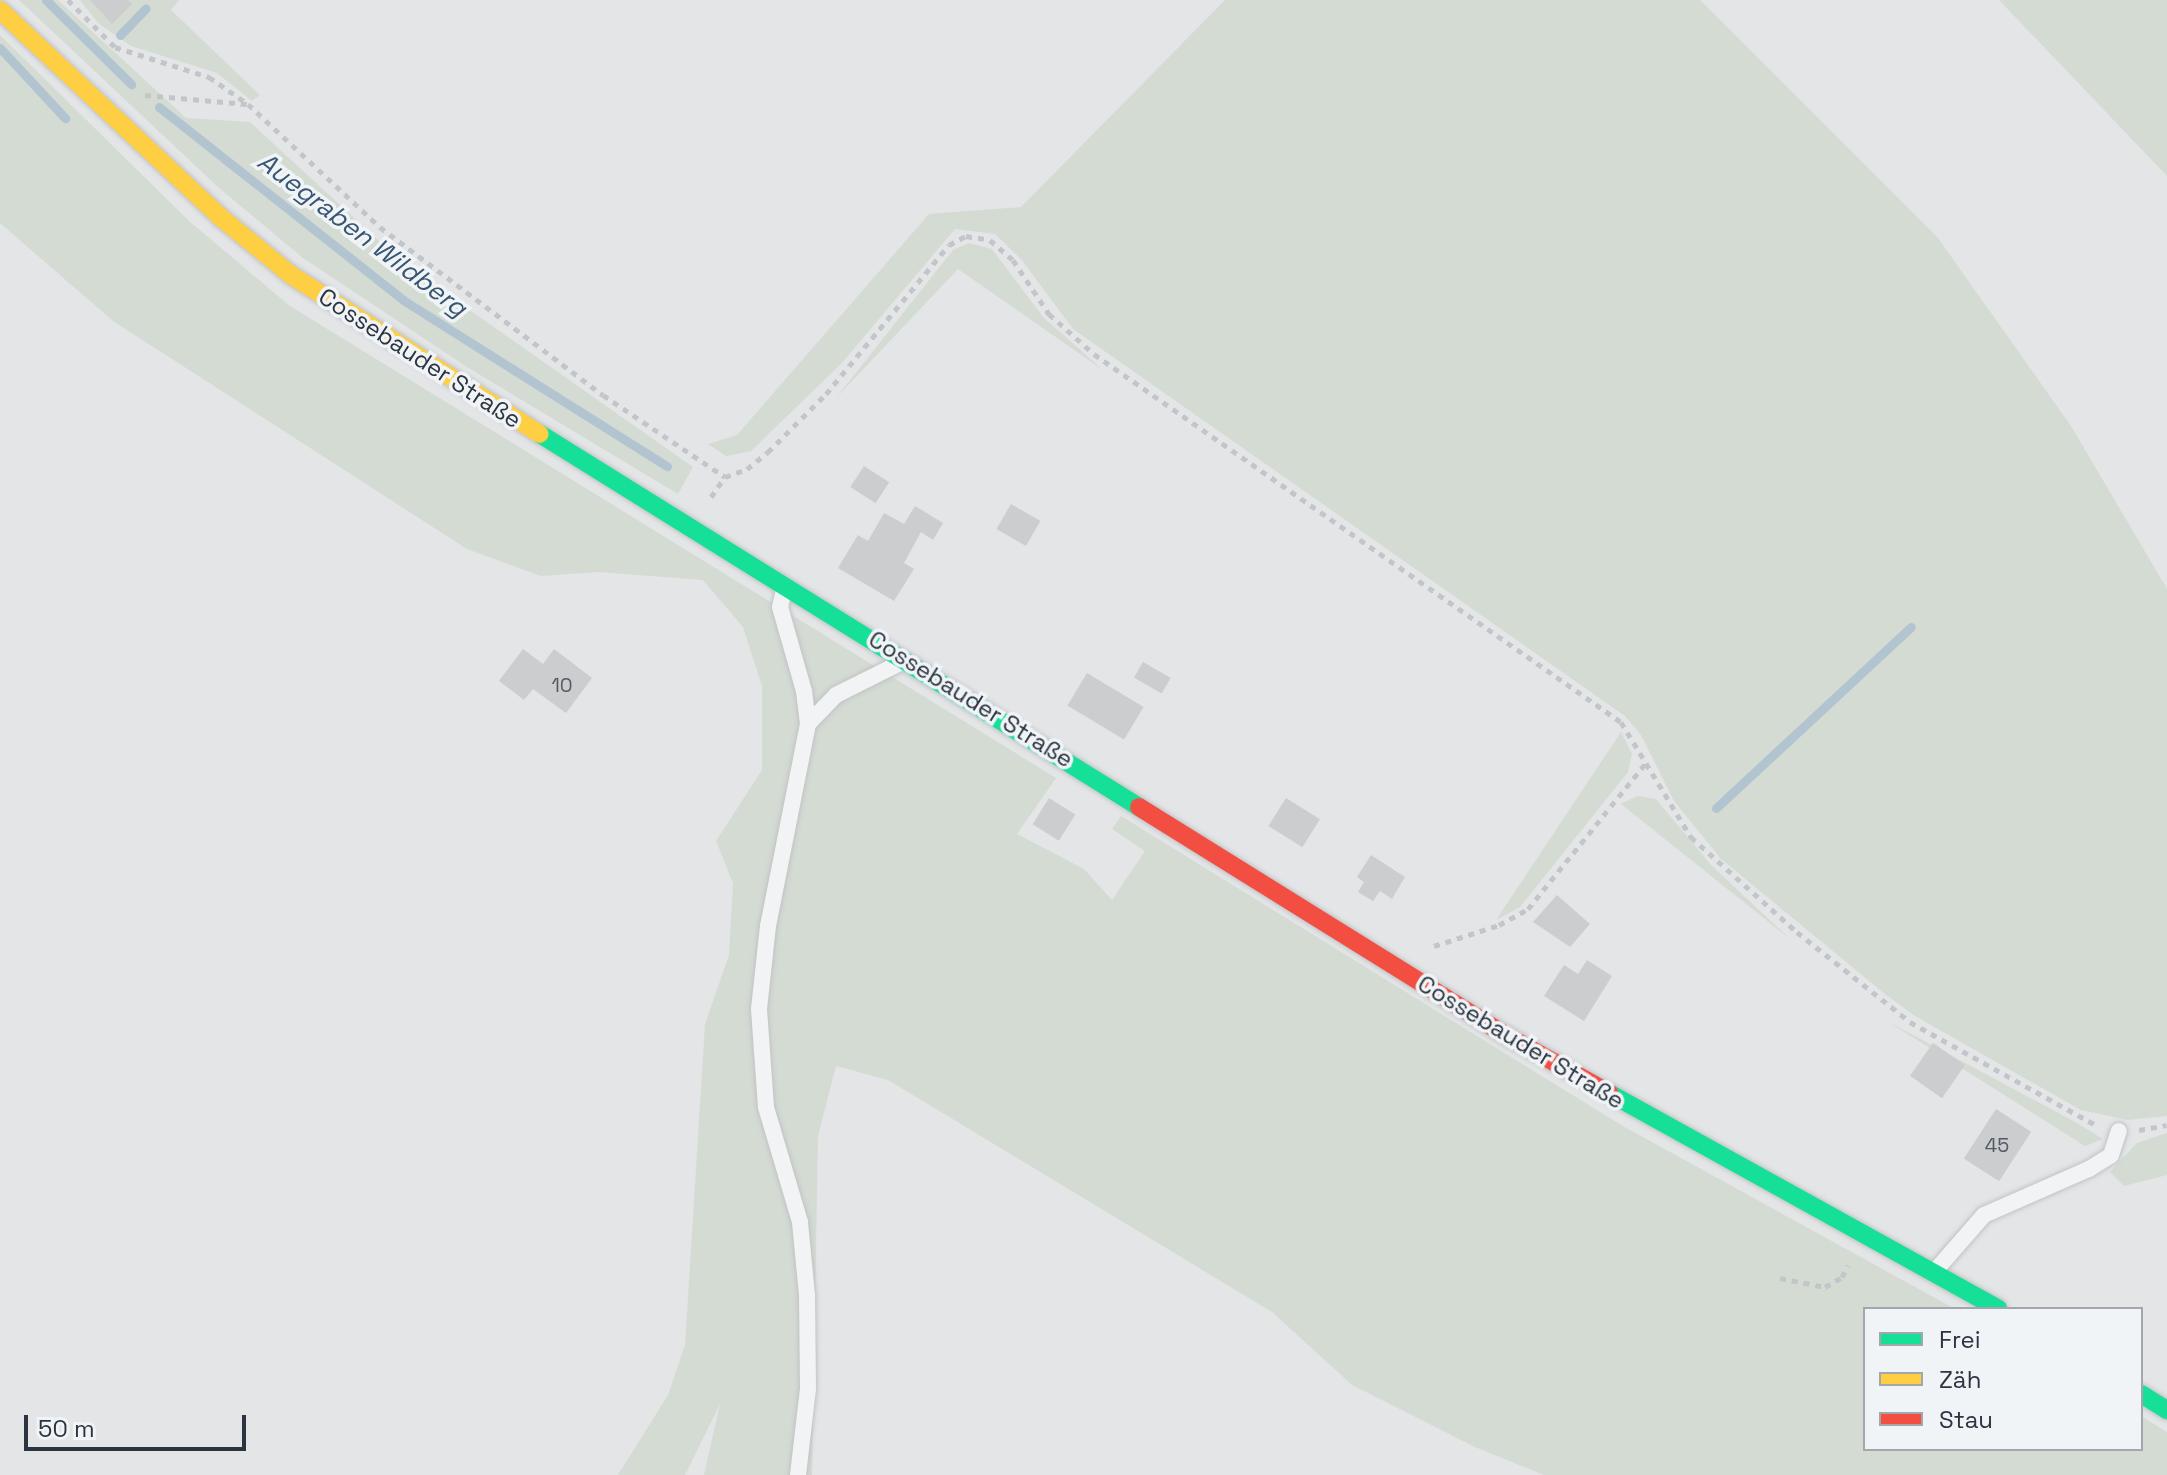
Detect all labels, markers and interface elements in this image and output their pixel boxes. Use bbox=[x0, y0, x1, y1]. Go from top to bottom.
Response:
water label: Auegraben Wildberg bbox=[251, 146, 473, 324]
street label: Cossebauder Straße bbox=[313, 282, 527, 434]
street label: Cossebauder Straße bbox=[863, 624, 1079, 774]
house number: 10 bbox=[551, 673, 573, 697]
street label: Cossebauder Straße bbox=[1413, 969, 1629, 1115]
house number: 45 bbox=[1985, 1133, 2009, 1157]
legend bbox=[1863, 1307, 2143, 1451]
text: Frei bbox=[1939, 1324, 1981, 1355]
text: Zäh bbox=[1939, 1364, 1981, 1395]
scale bar bbox=[28, 1399, 250, 1449]
text: Stau bbox=[1939, 1404, 1993, 1435]
text: 50 m bbox=[38, 1413, 95, 1444]

